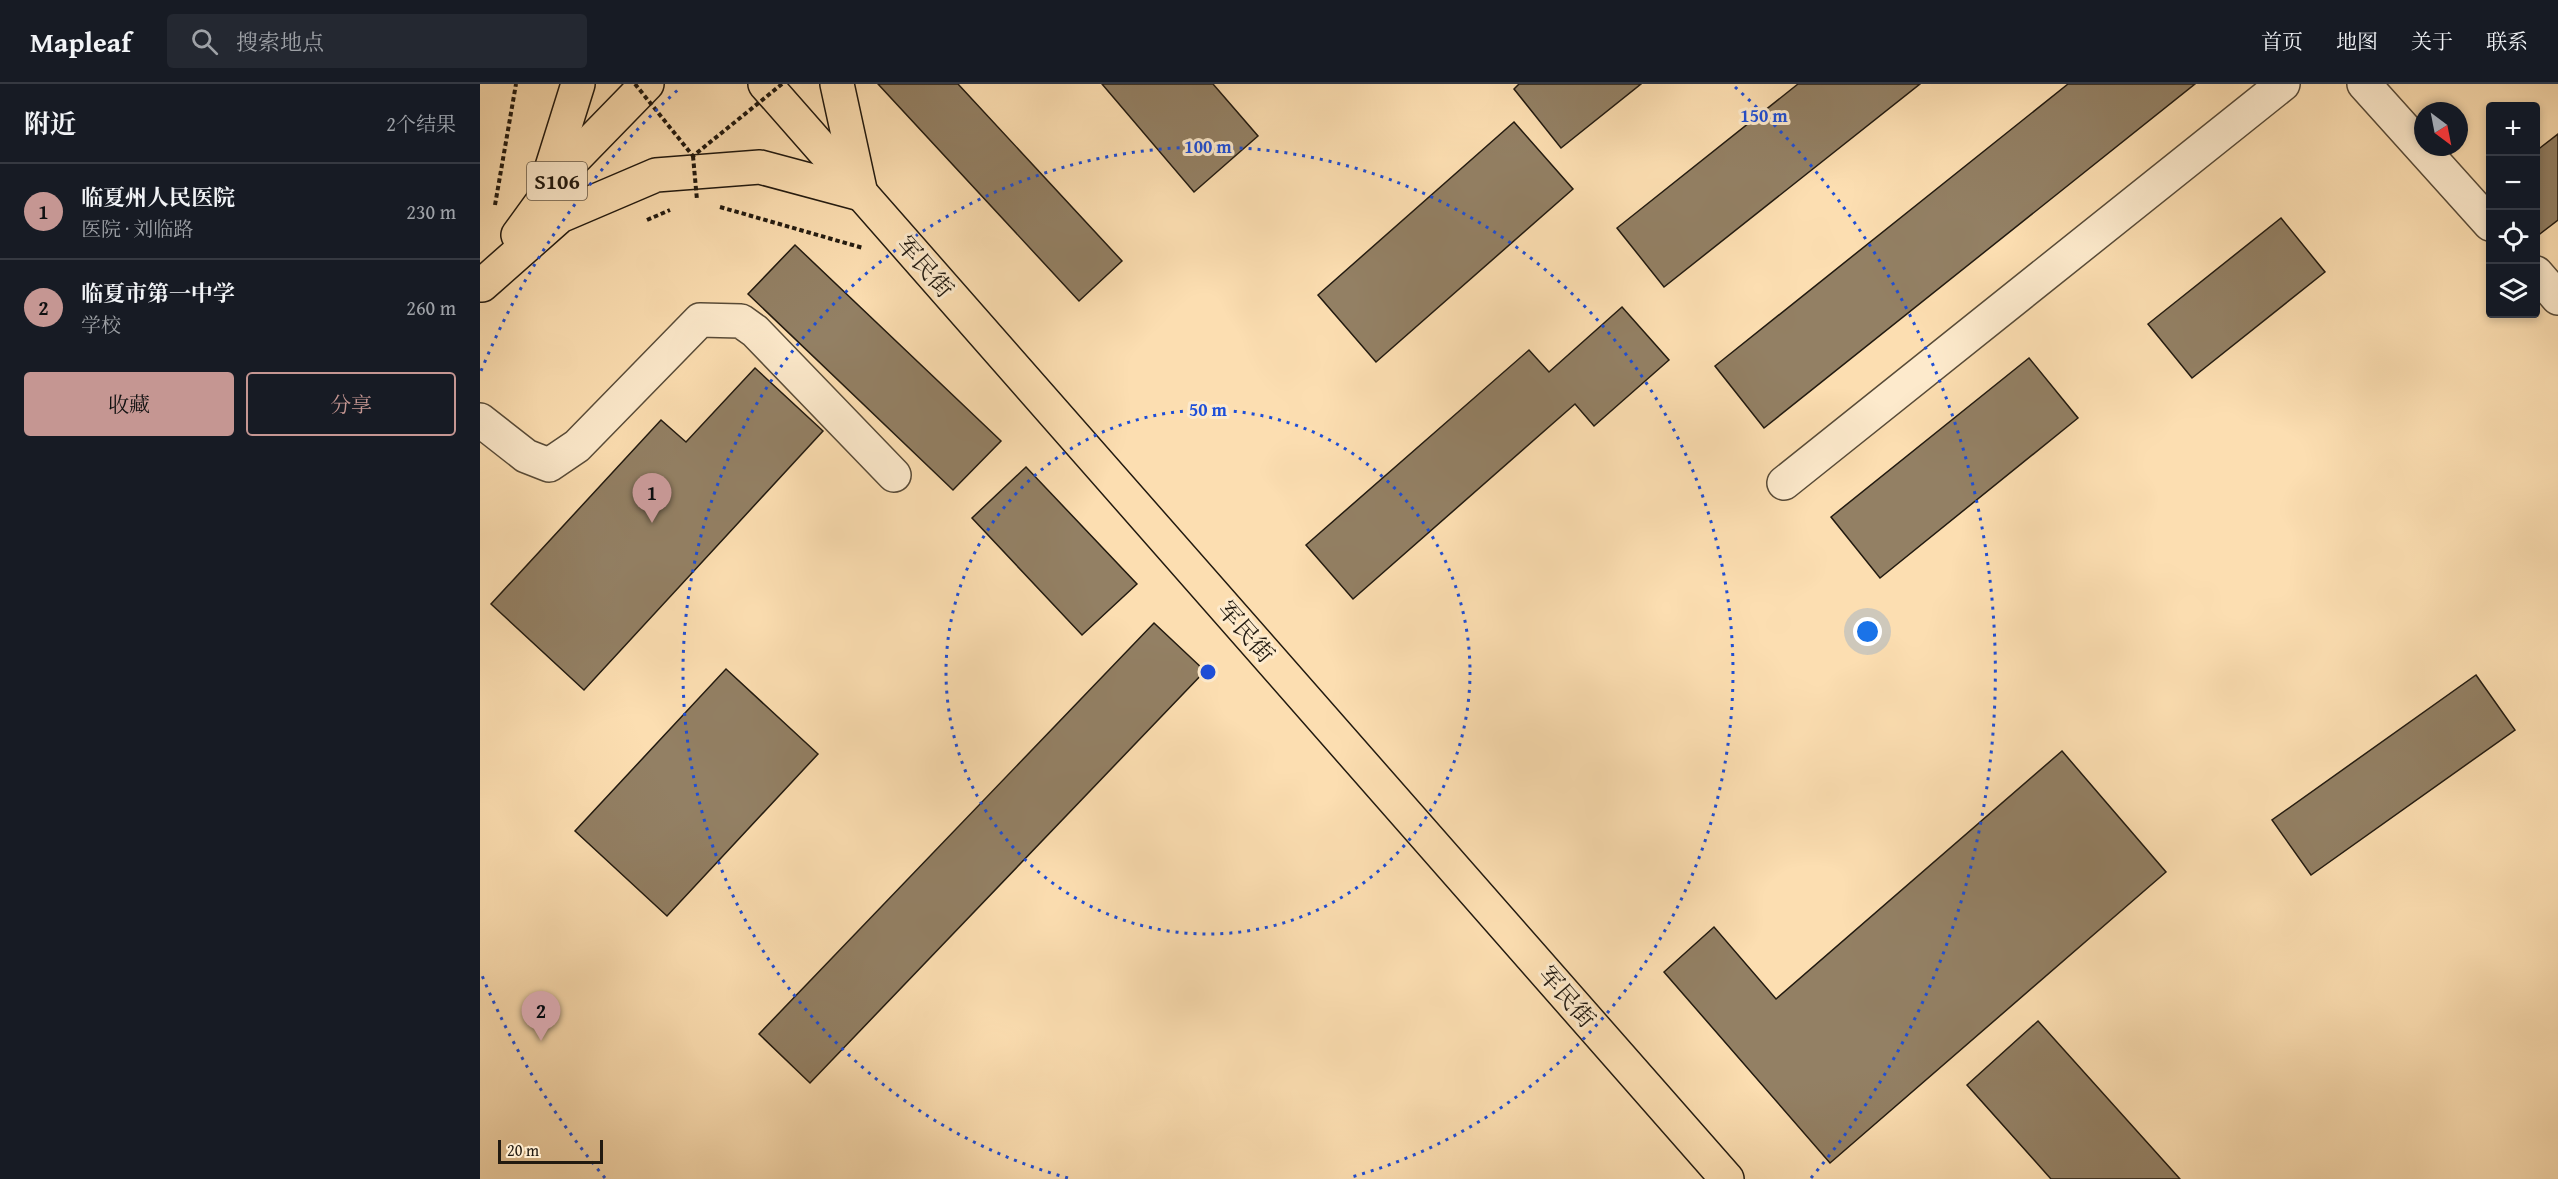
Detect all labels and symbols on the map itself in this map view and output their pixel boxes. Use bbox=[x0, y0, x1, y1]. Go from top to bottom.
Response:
text: 150 m bbox=[1740, 102, 1788, 129]
north arrow bbox=[2414, 102, 2468, 156]
text: 100 m bbox=[1184, 133, 1232, 160]
road number: S106 bbox=[527, 162, 587, 200]
street label: 军民街 bbox=[889, 228, 962, 305]
text: 50 m bbox=[1189, 396, 1228, 423]
pin: 1 bbox=[632, 474, 672, 523]
street label: 军民街 bbox=[1210, 593, 1283, 670]
your location bbox=[1853, 617, 1882, 646]
centre of rings bbox=[1198, 662, 1218, 682]
street label: 军民街 bbox=[1531, 958, 1604, 1035]
pin: 2 bbox=[522, 992, 560, 1041]
scale bar bbox=[498, 1137, 603, 1164]

